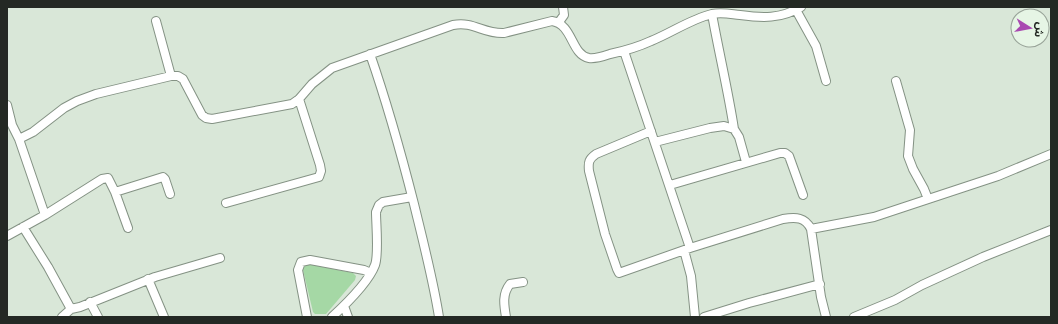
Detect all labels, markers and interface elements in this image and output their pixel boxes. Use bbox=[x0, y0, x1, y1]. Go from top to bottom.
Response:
north arrow bbox=[1010, 8, 1050, 48]
text: ش bbox=[1032, 21, 1048, 39]

